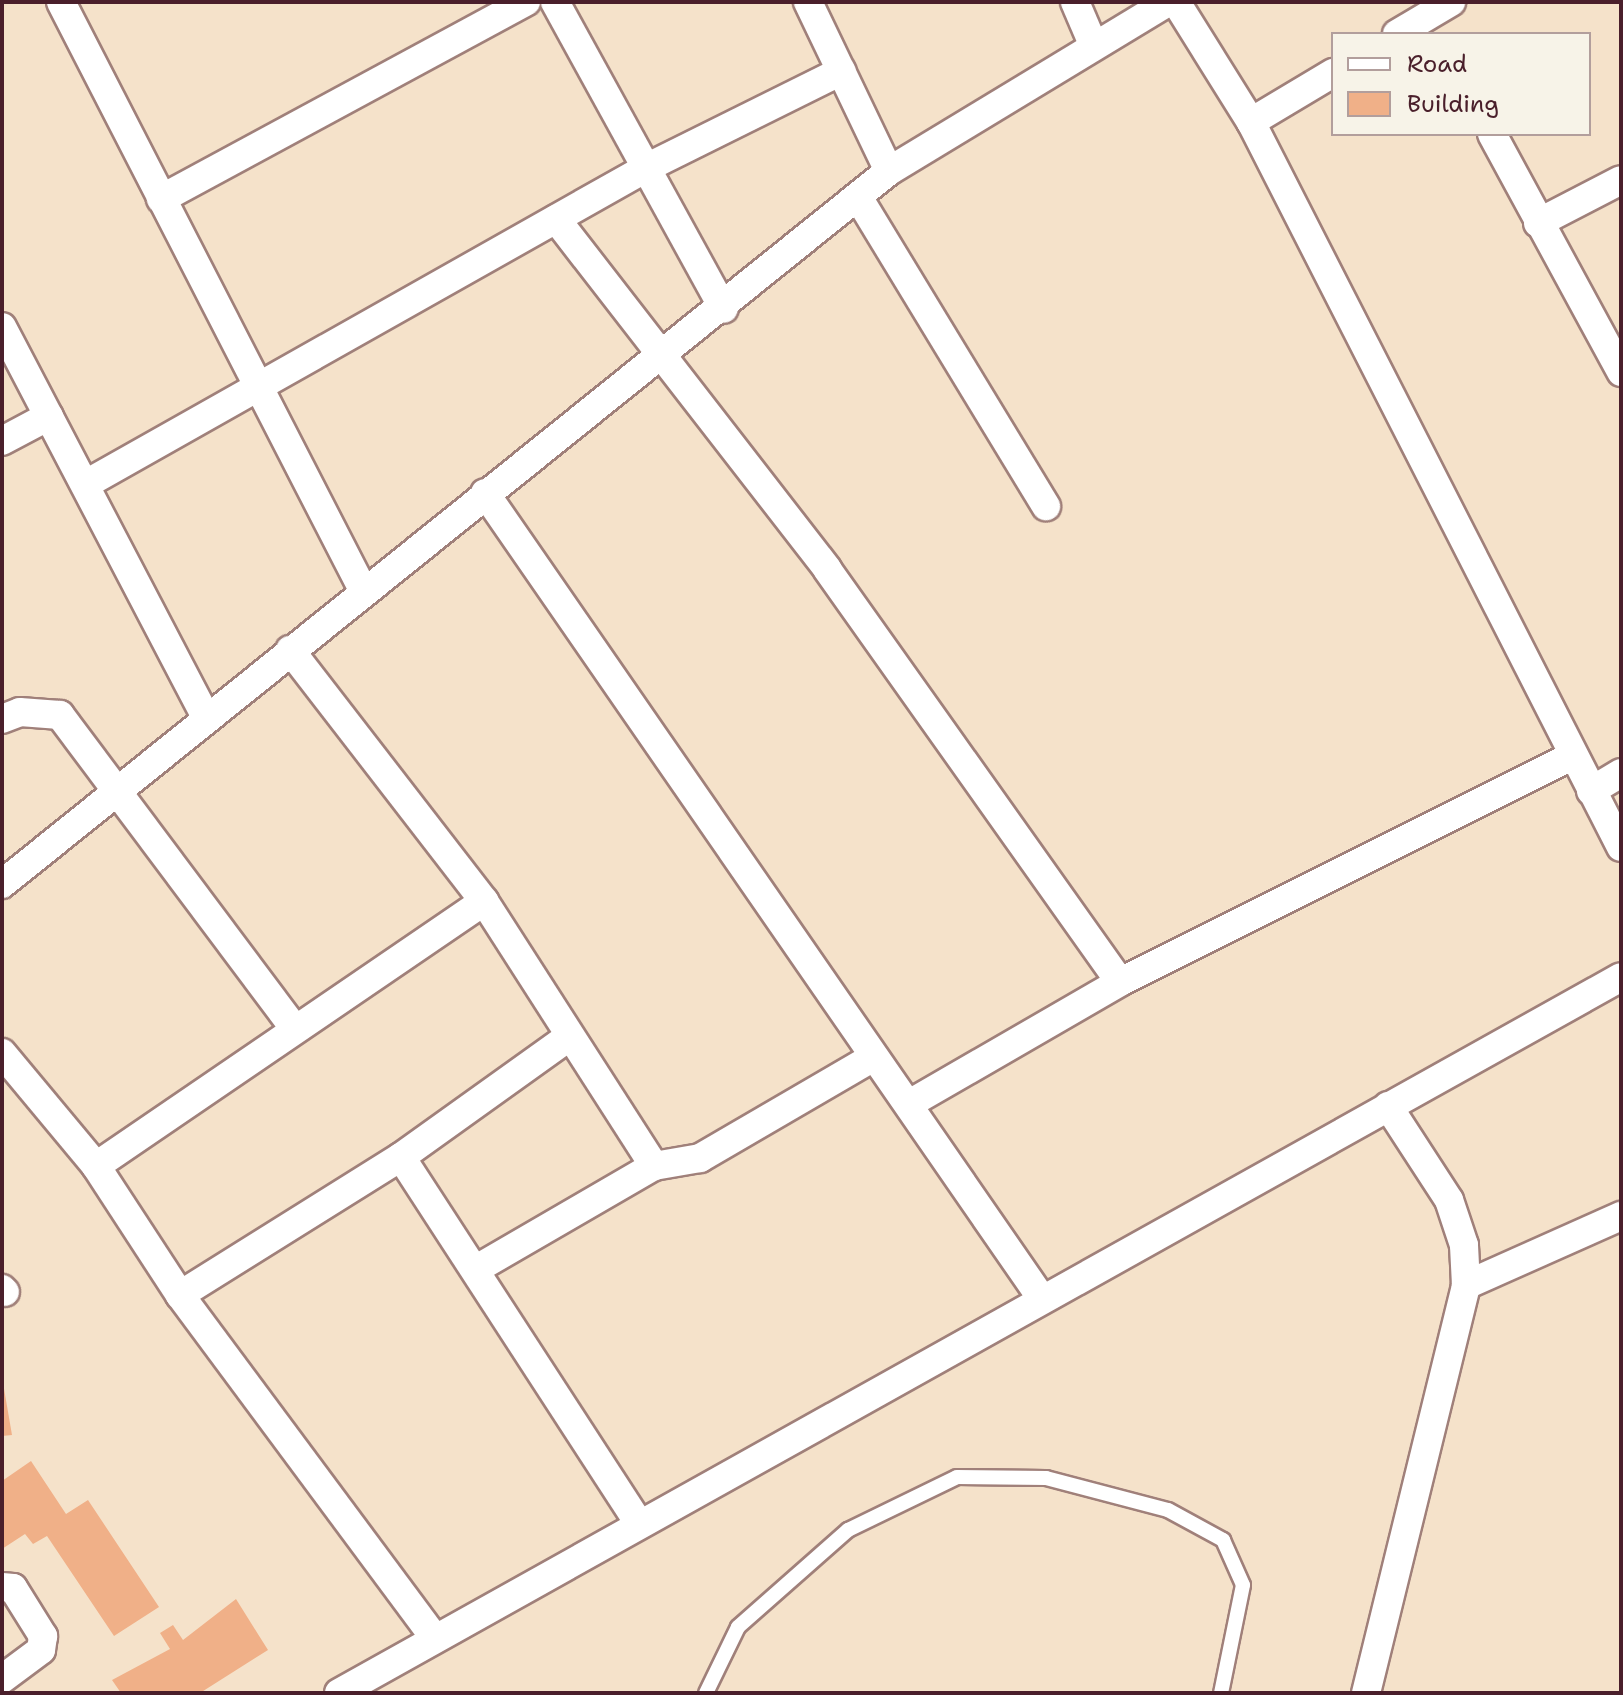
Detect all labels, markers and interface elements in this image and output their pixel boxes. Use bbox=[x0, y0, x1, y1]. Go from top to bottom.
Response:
legend bbox=[1331, 32, 1591, 136]
text: Road bbox=[1407, 48, 1467, 80]
text: Building bbox=[1407, 88, 1499, 120]

